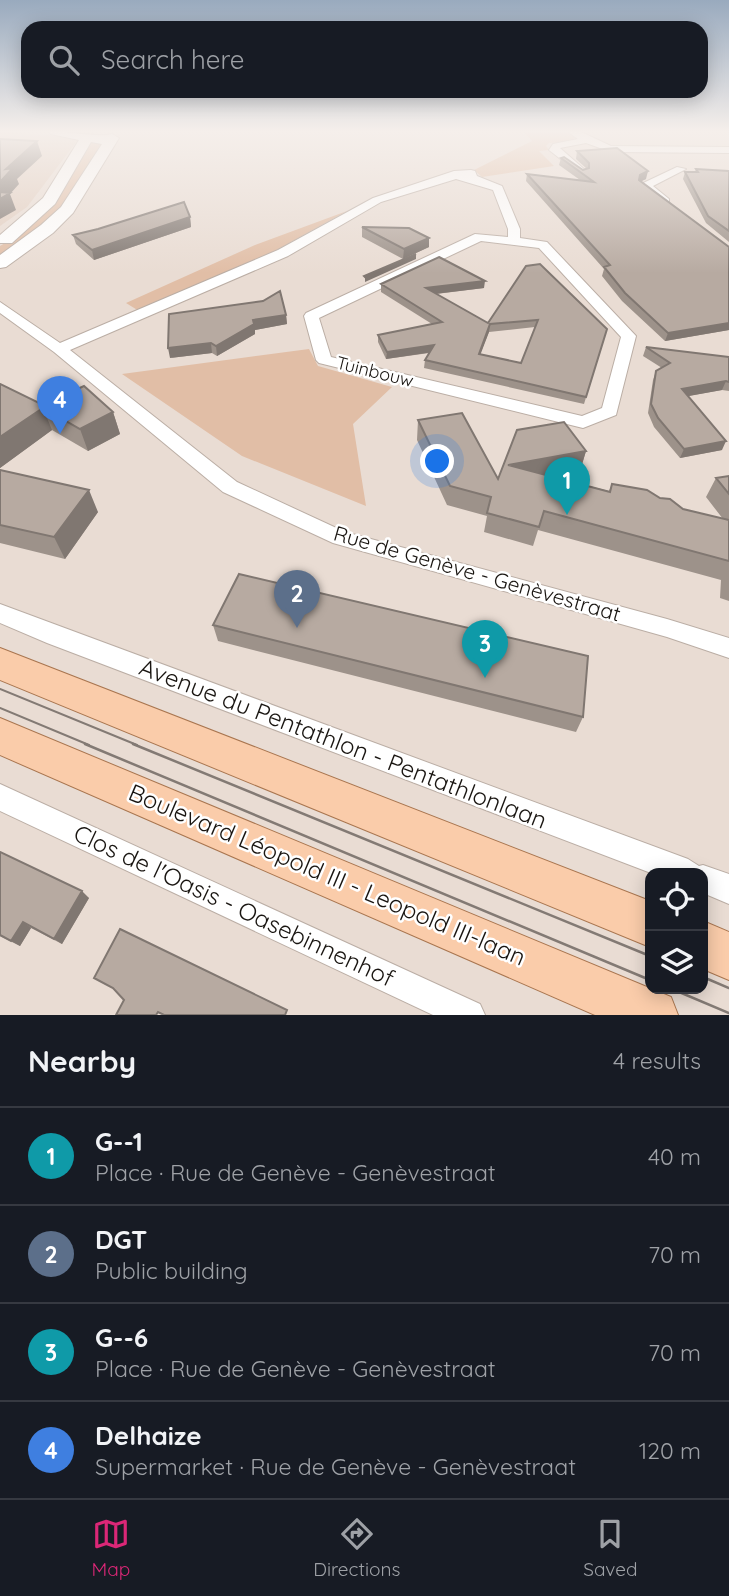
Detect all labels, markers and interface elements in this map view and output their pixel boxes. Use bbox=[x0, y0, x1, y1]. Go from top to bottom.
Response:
search box bbox=[21, 21, 708, 98]
icon: search bbox=[45, 41, 83, 79]
text: Search here bbox=[101, 43, 245, 76]
street label: Tuinbouw bbox=[334, 351, 416, 392]
pin: 4 bbox=[37, 376, 83, 434]
your location bbox=[420, 444, 454, 478]
pin: 1 bbox=[544, 457, 590, 515]
street label: Rue de Genève - Genèvestraat bbox=[331, 520, 624, 627]
pin: 2 bbox=[274, 570, 320, 628]
pin: 3 bbox=[462, 620, 508, 678]
street label: Avenue du Pentathlon - Pentathlonlaan bbox=[135, 651, 551, 835]
street label: Boulevard Léopold III - Leopold III-laan bbox=[124, 777, 530, 972]
street label: Clos de l'Oasis - Oasebinnenhof bbox=[69, 817, 400, 993]
map controls bbox=[645, 868, 708, 994]
button: locate bbox=[645, 868, 708, 931]
button: layers bbox=[645, 931, 708, 994]
text: Nearby bbox=[28, 1042, 136, 1080]
text: 4 results bbox=[613, 1046, 701, 1075]
text: G--1 bbox=[95, 1125, 143, 1158]
text: 1 bbox=[47, 1142, 55, 1171]
text: 40 m bbox=[648, 1142, 701, 1171]
text: Place · Rue de Genève - Genèvestraat bbox=[95, 1158, 496, 1187]
text: DGT bbox=[95, 1223, 147, 1256]
text: 2 bbox=[44, 1240, 58, 1269]
text: 70 m bbox=[648, 1240, 701, 1269]
text: Public building bbox=[95, 1256, 248, 1285]
text: G--6 bbox=[95, 1321, 148, 1354]
text: 3 bbox=[45, 1338, 57, 1367]
text: 70 m bbox=[648, 1338, 701, 1367]
text: Place · Rue de Genève - Genèvestraat bbox=[95, 1354, 496, 1383]
text: Delhaize bbox=[95, 1419, 202, 1452]
text: 4 bbox=[44, 1436, 58, 1465]
text: 120 m bbox=[639, 1436, 701, 1465]
text: Supermarket · Rue de Genève - Genèvestraat bbox=[95, 1452, 576, 1481]
tab: Map bbox=[92, 1515, 130, 1581]
tab: Directions bbox=[313, 1515, 400, 1581]
tab: Saved bbox=[583, 1515, 638, 1581]

